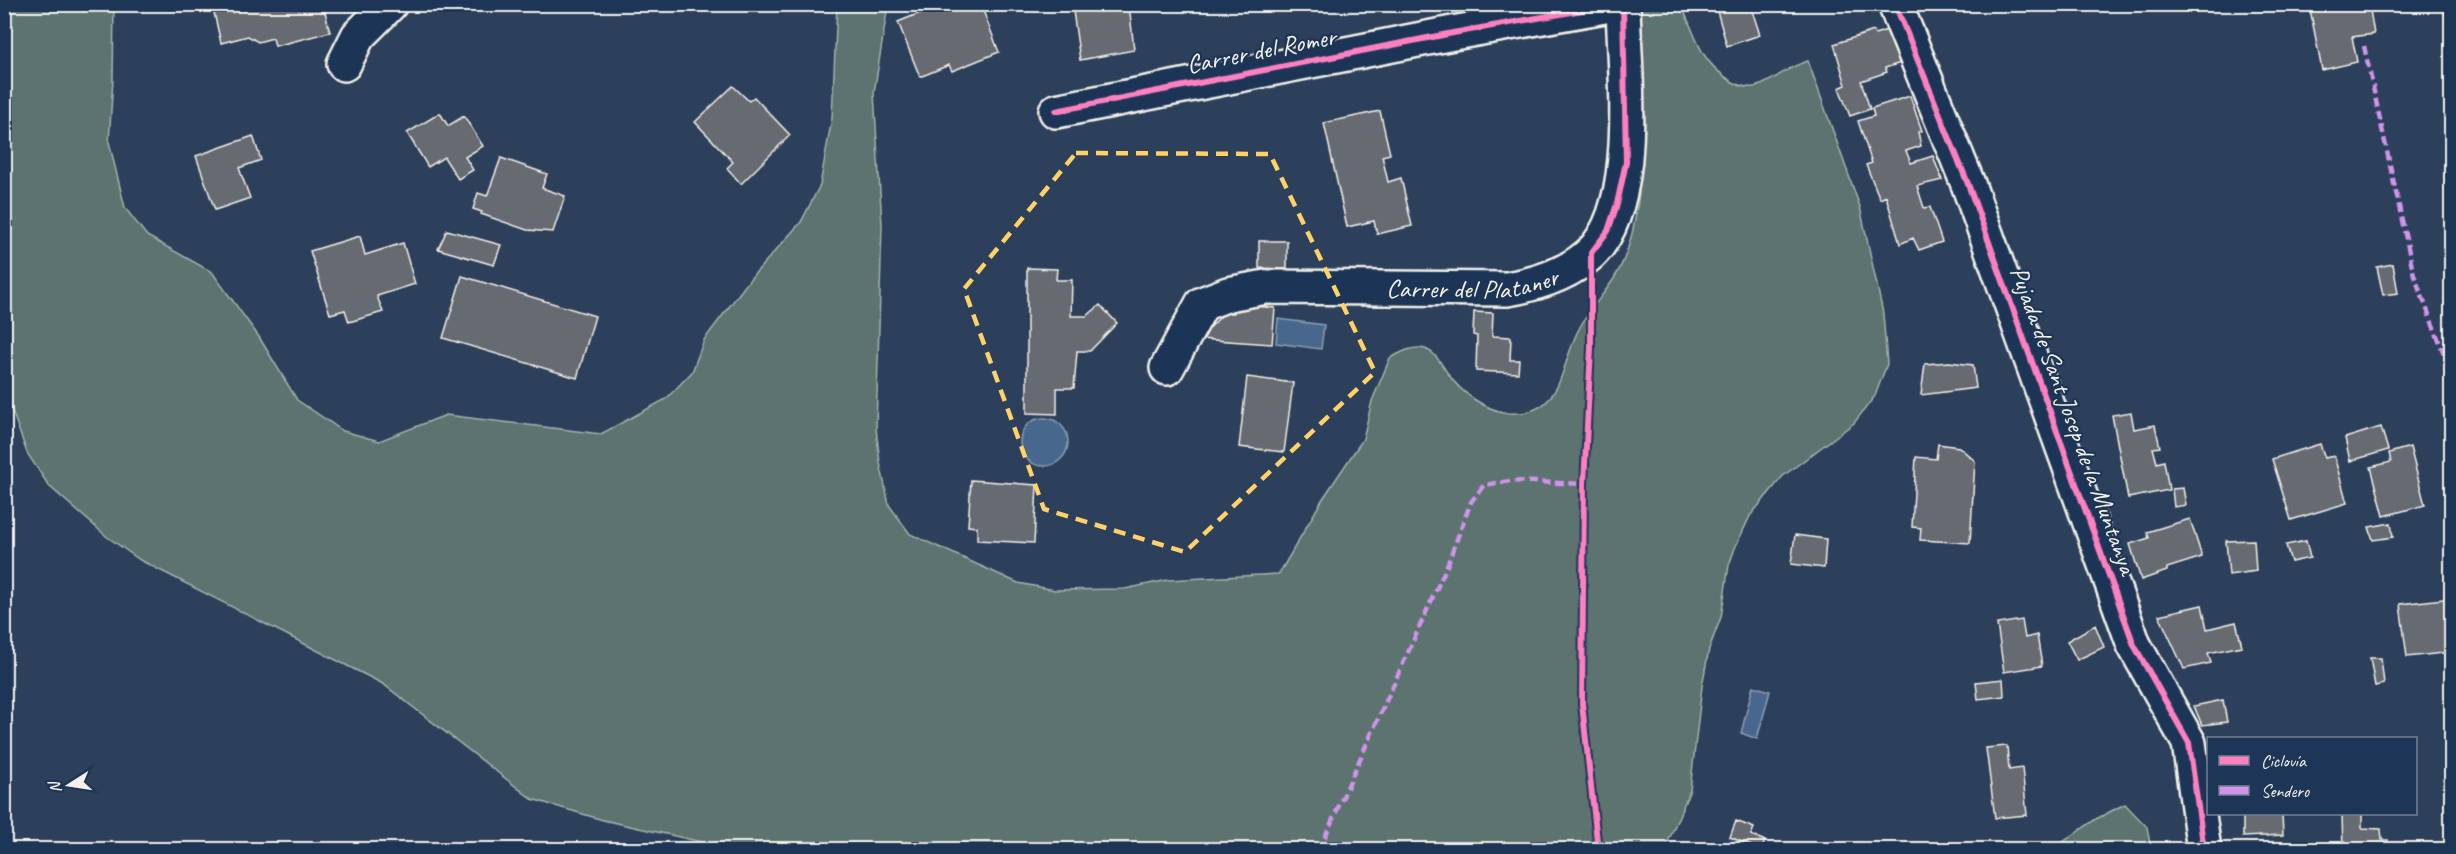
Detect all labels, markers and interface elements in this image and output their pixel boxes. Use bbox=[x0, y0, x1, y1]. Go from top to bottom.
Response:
street label: Carrer del Romer bbox=[1184, 19, 1341, 81]
street label: Carrer del Plataner bbox=[1386, 259, 1566, 306]
street label: Pujada de Sant Josep de la Muntanya bbox=[2002, 262, 2145, 581]
legend bbox=[2207, 737, 2417, 815]
text: Ciclovía bbox=[2261, 750, 2307, 772]
north arrow bbox=[39, 755, 99, 815]
text: N bbox=[44, 778, 66, 795]
text: Sendero bbox=[2261, 780, 2311, 802]

